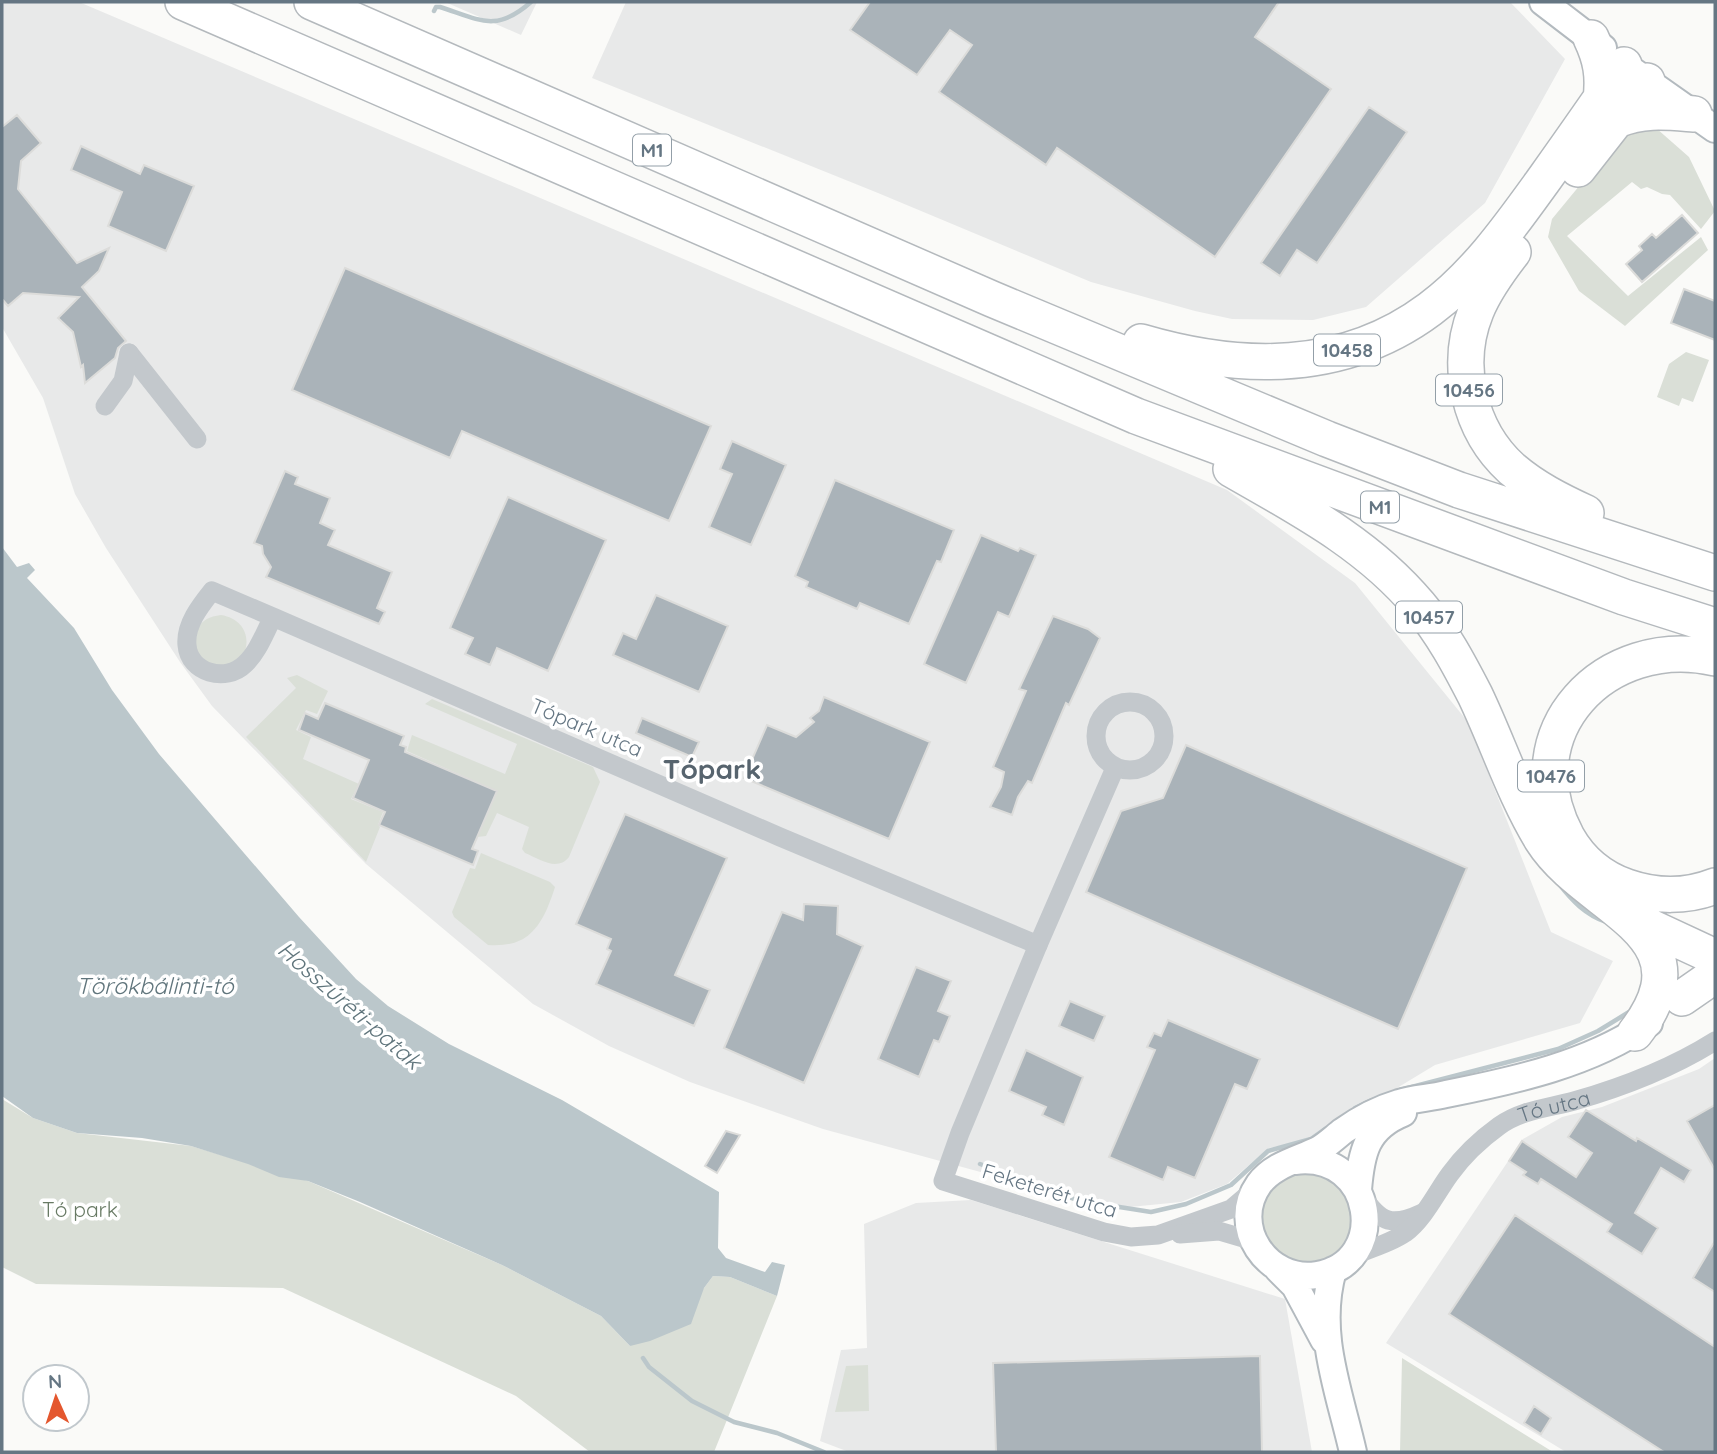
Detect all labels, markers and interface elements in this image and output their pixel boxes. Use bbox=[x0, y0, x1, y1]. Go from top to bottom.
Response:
road number: M1 bbox=[633, 134, 671, 166]
road number: 10458 bbox=[1314, 334, 1380, 366]
road number: 10456 bbox=[1436, 374, 1502, 406]
road number: M1 bbox=[1361, 492, 1399, 522]
road number: 10457 bbox=[1396, 602, 1462, 632]
street label: Tópark utca bbox=[527, 692, 647, 762]
district label: Tópark bbox=[663, 751, 761, 786]
road number: 10476 bbox=[1518, 761, 1584, 792]
water label: Hosszúréti-patak bbox=[272, 935, 429, 1076]
water label: Törökbálinti-tó bbox=[76, 971, 235, 1000]
street label: Tó utca bbox=[1514, 1084, 1593, 1128]
street label: Feketerét utca bbox=[979, 1157, 1121, 1223]
park label: Tó park bbox=[42, 1196, 118, 1222]
north arrow bbox=[21, 1363, 91, 1433]
text: N bbox=[48, 1369, 63, 1393]

